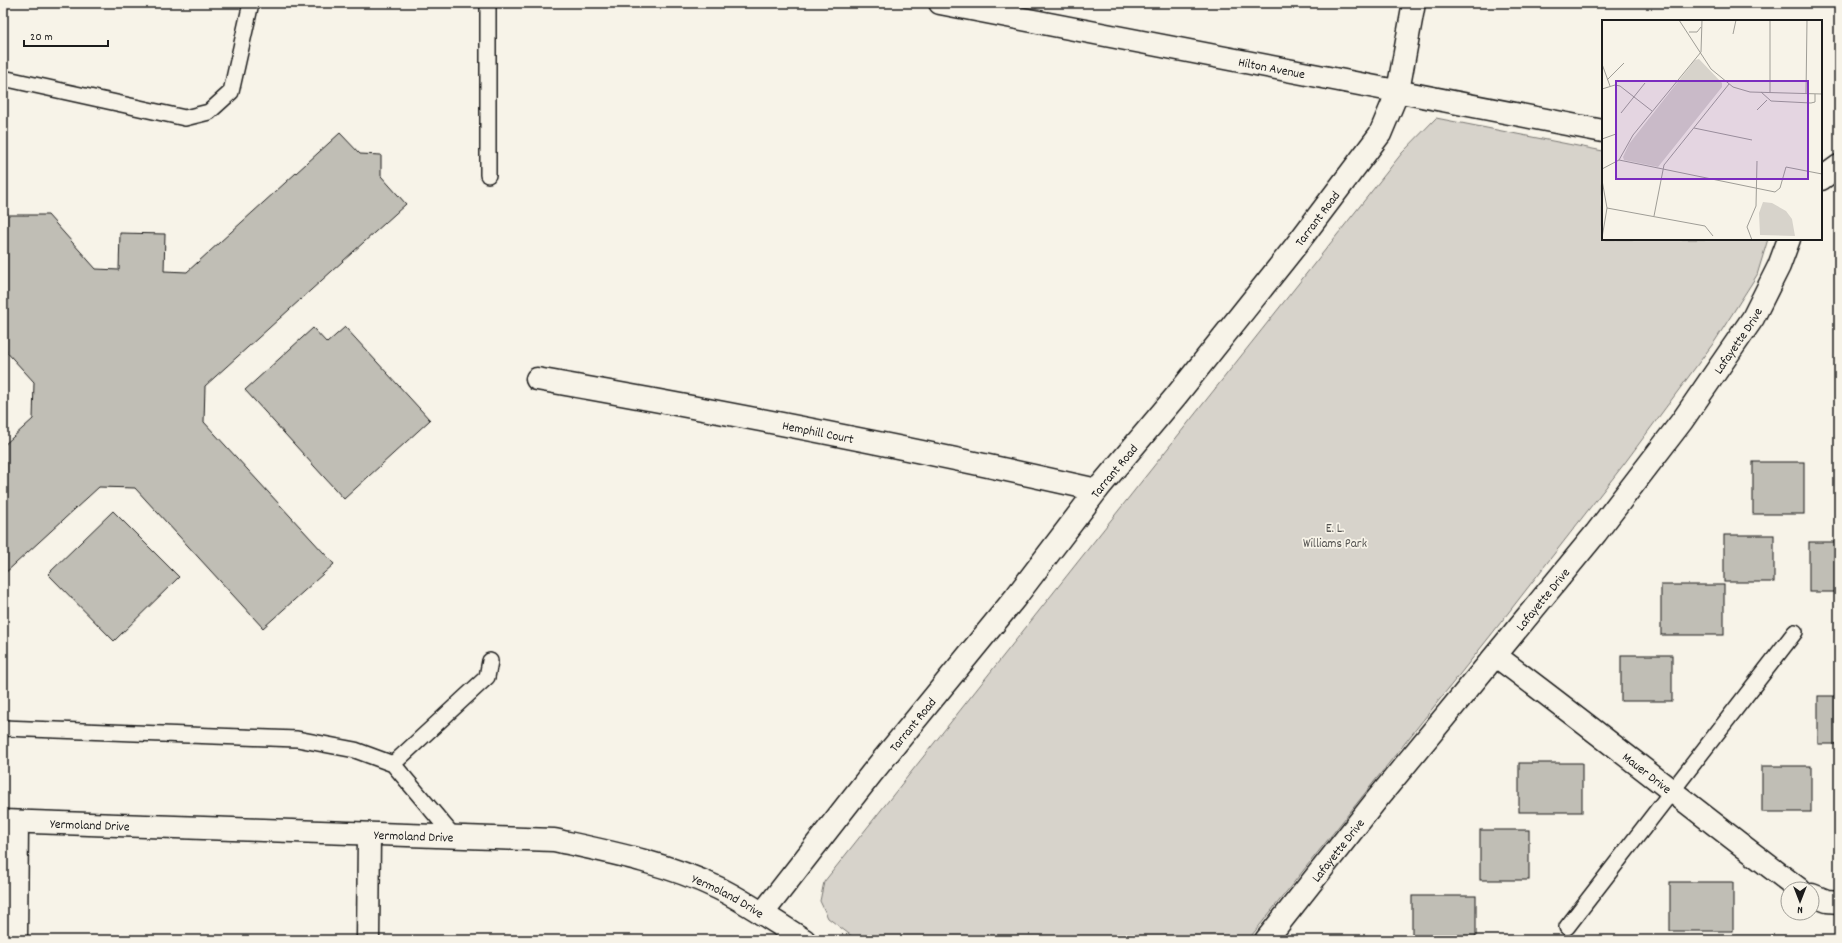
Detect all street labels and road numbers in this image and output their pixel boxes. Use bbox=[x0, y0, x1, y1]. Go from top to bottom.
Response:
street label: Hilton Avenue bbox=[1237, 54, 1307, 85]
street label: Tarrant Road bbox=[1291, 188, 1346, 251]
street label: Lafayette Drive bbox=[1710, 305, 1769, 379]
street label: Hemphill Court bbox=[780, 417, 855, 450]
street label: Tarrant Road bbox=[1087, 441, 1144, 503]
street label: Lafayette Drive bbox=[1512, 564, 1576, 636]
street label: Tarrant Road bbox=[886, 694, 942, 757]
street label: Mauer Drive bbox=[1617, 749, 1675, 800]
street label: Lafayette Drive bbox=[1308, 815, 1371, 887]
street label: Yermoland Drive bbox=[50, 816, 130, 837]
street label: Yermoland Drive bbox=[374, 827, 454, 849]
street label: Yermoland Drive bbox=[688, 871, 767, 924]

